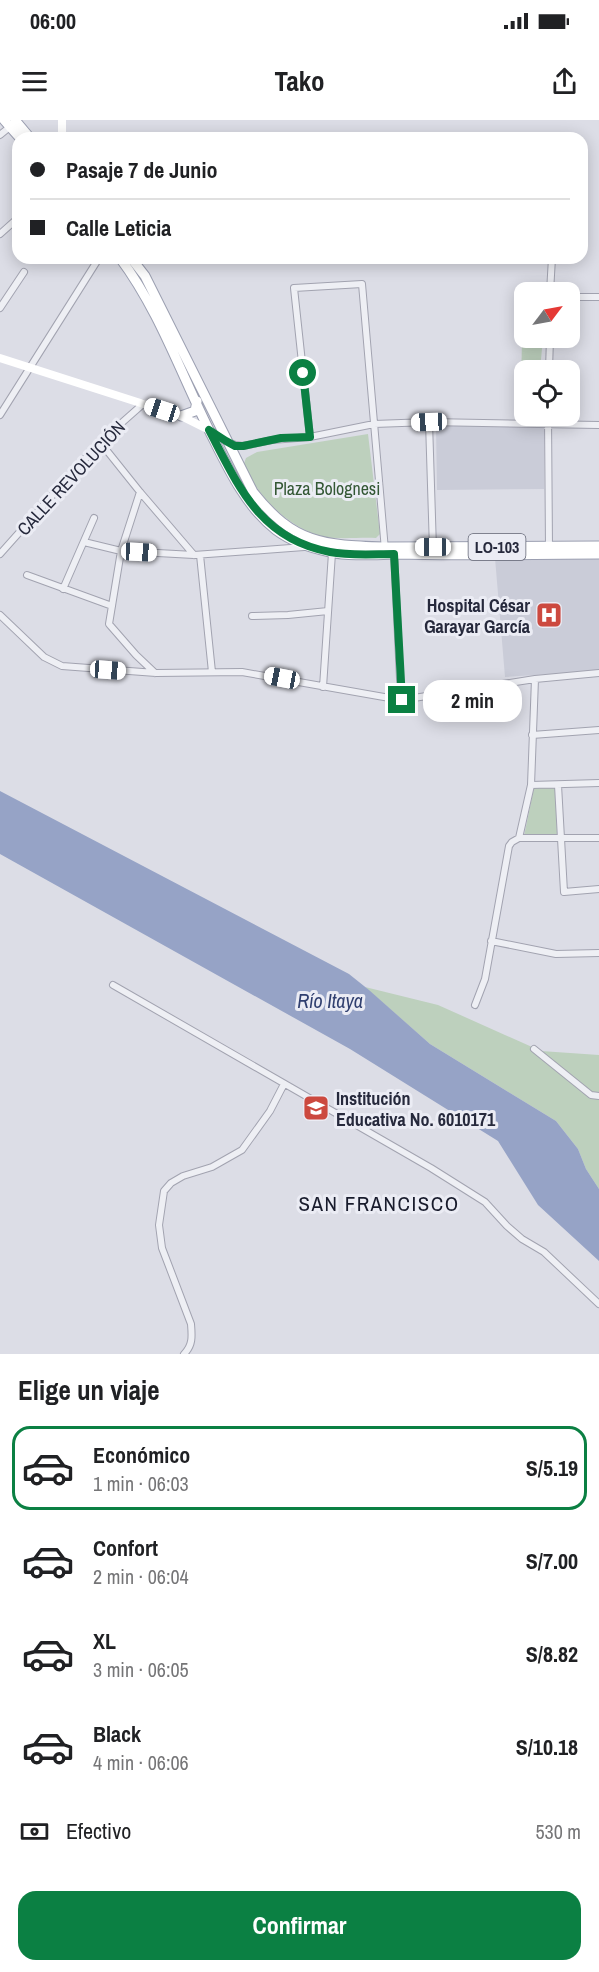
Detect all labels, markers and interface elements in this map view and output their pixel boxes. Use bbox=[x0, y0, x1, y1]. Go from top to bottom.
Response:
text: 06:00 bbox=[30, 6, 76, 36]
text: Tako bbox=[274, 63, 325, 99]
icon: menu bbox=[18, 65, 51, 98]
icon: share bbox=[548, 65, 581, 98]
text: Pasaje 7 de Junio bbox=[66, 155, 217, 185]
text: Calle Leticia bbox=[66, 213, 171, 243]
north arrow bbox=[514, 282, 580, 348]
map controls bbox=[514, 282, 580, 426]
route start bbox=[289, 359, 316, 386]
button: locate bbox=[514, 360, 580, 426]
car bbox=[142, 396, 182, 424]
car bbox=[411, 412, 447, 432]
street label: CALLE REVOLUCIÓN bbox=[11, 415, 131, 541]
park label: Plaza Bolognesi bbox=[274, 476, 380, 501]
road number: LO-103 bbox=[468, 534, 526, 560]
car bbox=[415, 538, 451, 556]
car bbox=[121, 542, 157, 562]
place label: Hospital César Garayar García bbox=[424, 593, 531, 639]
hospital icon: Hospital César Garayar García bbox=[534, 600, 564, 630]
car bbox=[89, 660, 127, 680]
car bbox=[263, 666, 301, 690]
callout: 2 min bbox=[423, 679, 522, 721]
route end bbox=[388, 686, 415, 713]
text: 2 min bbox=[451, 687, 494, 714]
water label: Río Itaya bbox=[297, 987, 363, 1014]
place label: Institución Educativa No. 6010171 bbox=[336, 1086, 496, 1132]
school or university icon: Institución Educativa No. 6010171 bbox=[301, 1093, 331, 1123]
district label: SAN FRANCISCO bbox=[298, 1189, 460, 1218]
text: Elige un viaje bbox=[18, 1372, 160, 1408]
text: Económico bbox=[93, 1440, 190, 1470]
icon: car bbox=[21, 1441, 75, 1495]
text: S/5.19 bbox=[526, 1453, 578, 1483]
text: 1 min · 06:03 bbox=[93, 1470, 189, 1497]
text: Confort bbox=[93, 1533, 158, 1563]
icon: car bbox=[21, 1534, 75, 1588]
text: S/7.00 bbox=[526, 1546, 578, 1576]
text: 2 min · 06:04 bbox=[93, 1563, 189, 1590]
text: XL bbox=[93, 1626, 116, 1656]
icon: car bbox=[21, 1627, 75, 1681]
text: S/8.82 bbox=[526, 1639, 578, 1669]
text: 3 min · 06:05 bbox=[93, 1656, 189, 1683]
text: Black bbox=[93, 1719, 141, 1749]
icon: car bbox=[21, 1720, 75, 1774]
text: S/10.18 bbox=[516, 1732, 578, 1762]
text: 4 min · 06:06 bbox=[93, 1749, 189, 1776]
icon: cash bbox=[18, 1815, 51, 1848]
text: Efectivo bbox=[66, 1816, 131, 1846]
text: 530 m bbox=[535, 1818, 581, 1845]
button: Confirmar bbox=[18, 1891, 581, 1960]

